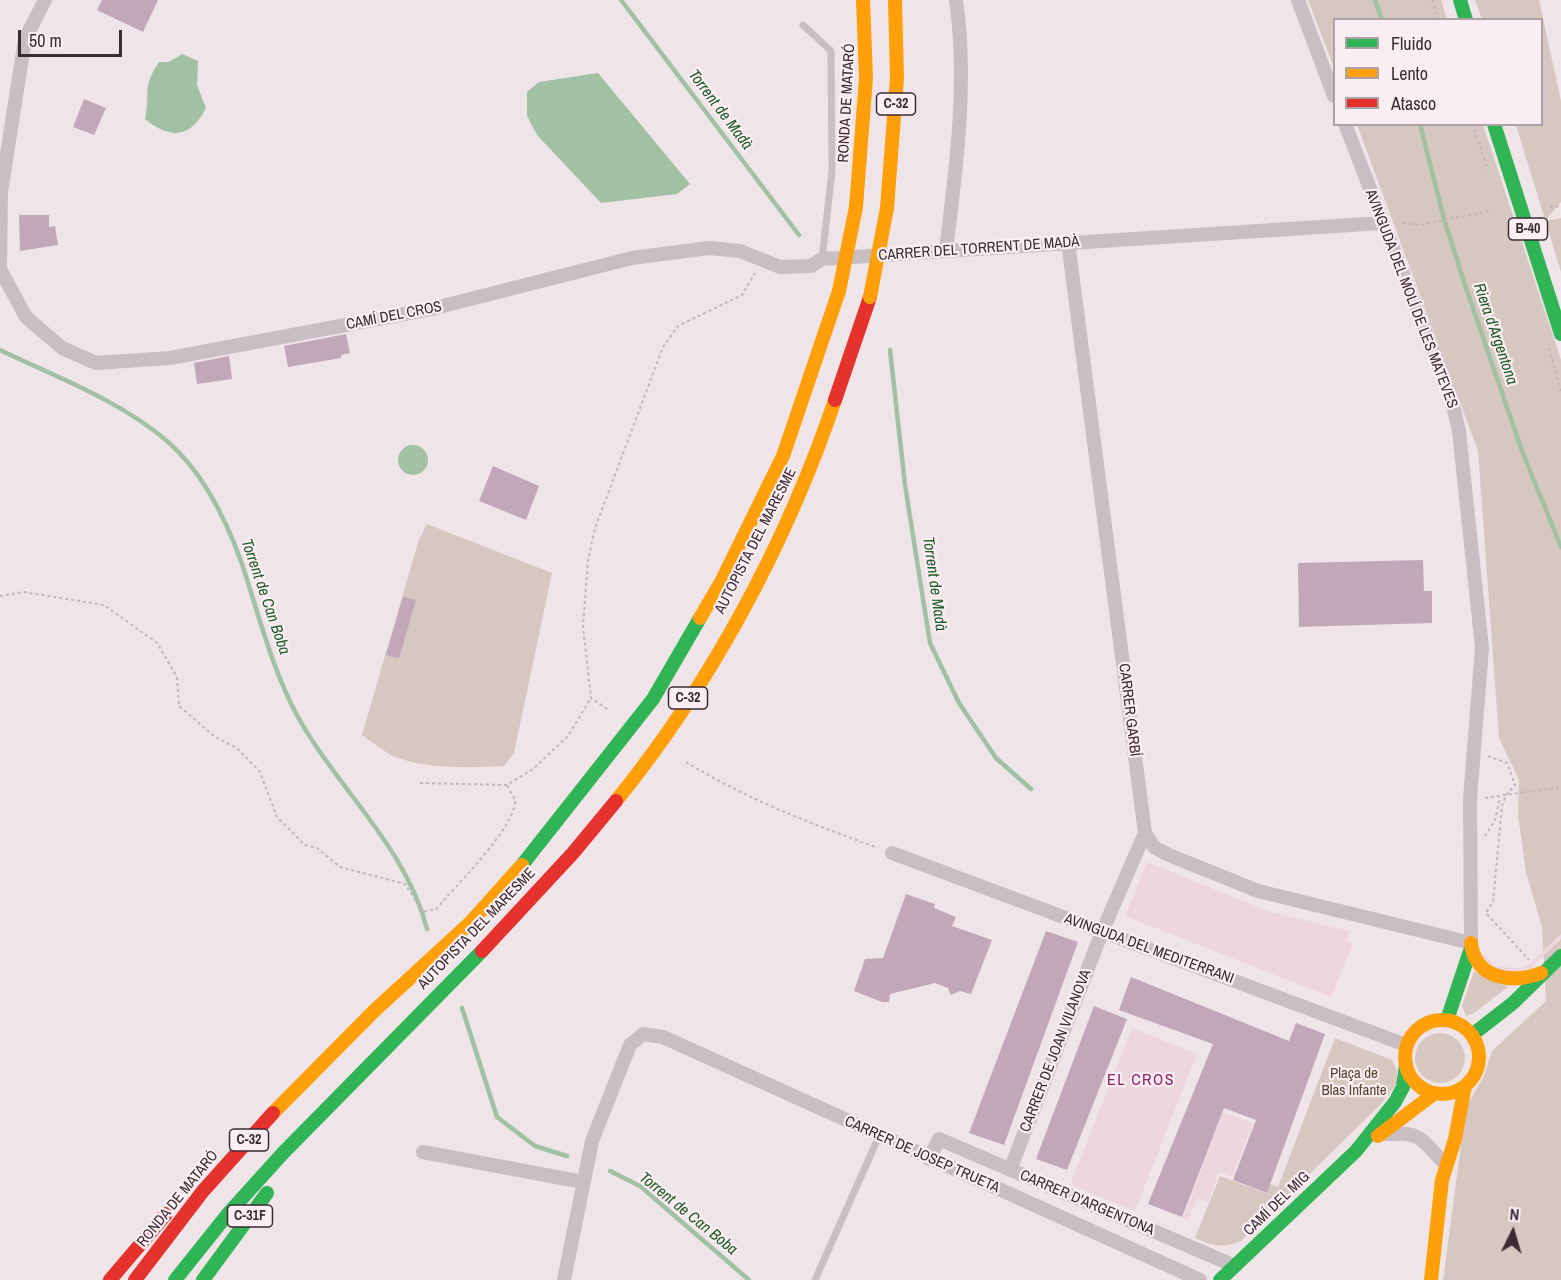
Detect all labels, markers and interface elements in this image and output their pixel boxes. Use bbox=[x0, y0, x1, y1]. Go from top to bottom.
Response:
scale bar bbox=[21, 18, 124, 56]
legend bbox=[1333, 18, 1543, 126]
text: 50 m bbox=[29, 28, 62, 53]
text: Fluido bbox=[1391, 31, 1432, 56]
street label: RONDA DE MATARÓ bbox=[835, 43, 859, 163]
text: Lento bbox=[1391, 61, 1428, 86]
water label: Torrent de Madà bbox=[684, 66, 756, 154]
text: Atasco bbox=[1391, 91, 1436, 116]
road number: C-32 bbox=[876, 93, 916, 115]
street label: AVINGUDA DEL MOLÍ DE LES MATEVES bbox=[1361, 187, 1461, 411]
road number: B-40 bbox=[1508, 218, 1547, 240]
street label: CARRER DEL TORRENT DE MADÀ bbox=[878, 233, 1080, 265]
water label: Riera d'Argentona bbox=[1469, 281, 1521, 387]
street label: CAMÍ DEL CROS bbox=[345, 298, 443, 334]
street label: AUTOPISTA DEL MARESME bbox=[711, 465, 801, 617]
water label: Torrent de Madà bbox=[918, 536, 950, 632]
water label: Torrent de Can Boba bbox=[236, 537, 294, 657]
street label: CARRER GARBÍ bbox=[1114, 662, 1144, 758]
road number: C-32 bbox=[668, 687, 708, 709]
street label: AUTOPISTA DEL MARESME bbox=[414, 865, 540, 993]
street label: AVINGUDA DEL MEDITERRANI bbox=[1062, 910, 1236, 988]
street label: CARRER DE JOAN VILANOVA bbox=[1017, 967, 1095, 1135]
park label: Plaça de Blas Infante bbox=[1322, 1065, 1386, 1100]
district label: EL CROS bbox=[1107, 1071, 1175, 1091]
street label: CARRER DE JOSEP TRUETA bbox=[842, 1113, 1002, 1197]
road number: C-32 bbox=[230, 1129, 268, 1151]
street label: RONDA DE MATARÓ bbox=[134, 1147, 222, 1251]
street label: CARRER D'ARGENTONA bbox=[1017, 1167, 1157, 1239]
street label: CAMÍ DEL MIG bbox=[1240, 1168, 1314, 1240]
water label: Torrent de Can Boba bbox=[635, 1169, 741, 1259]
north arrow bbox=[1483, 1202, 1543, 1262]
text: N bbox=[1509, 1203, 1520, 1225]
road number: C-31F bbox=[228, 1205, 272, 1227]

